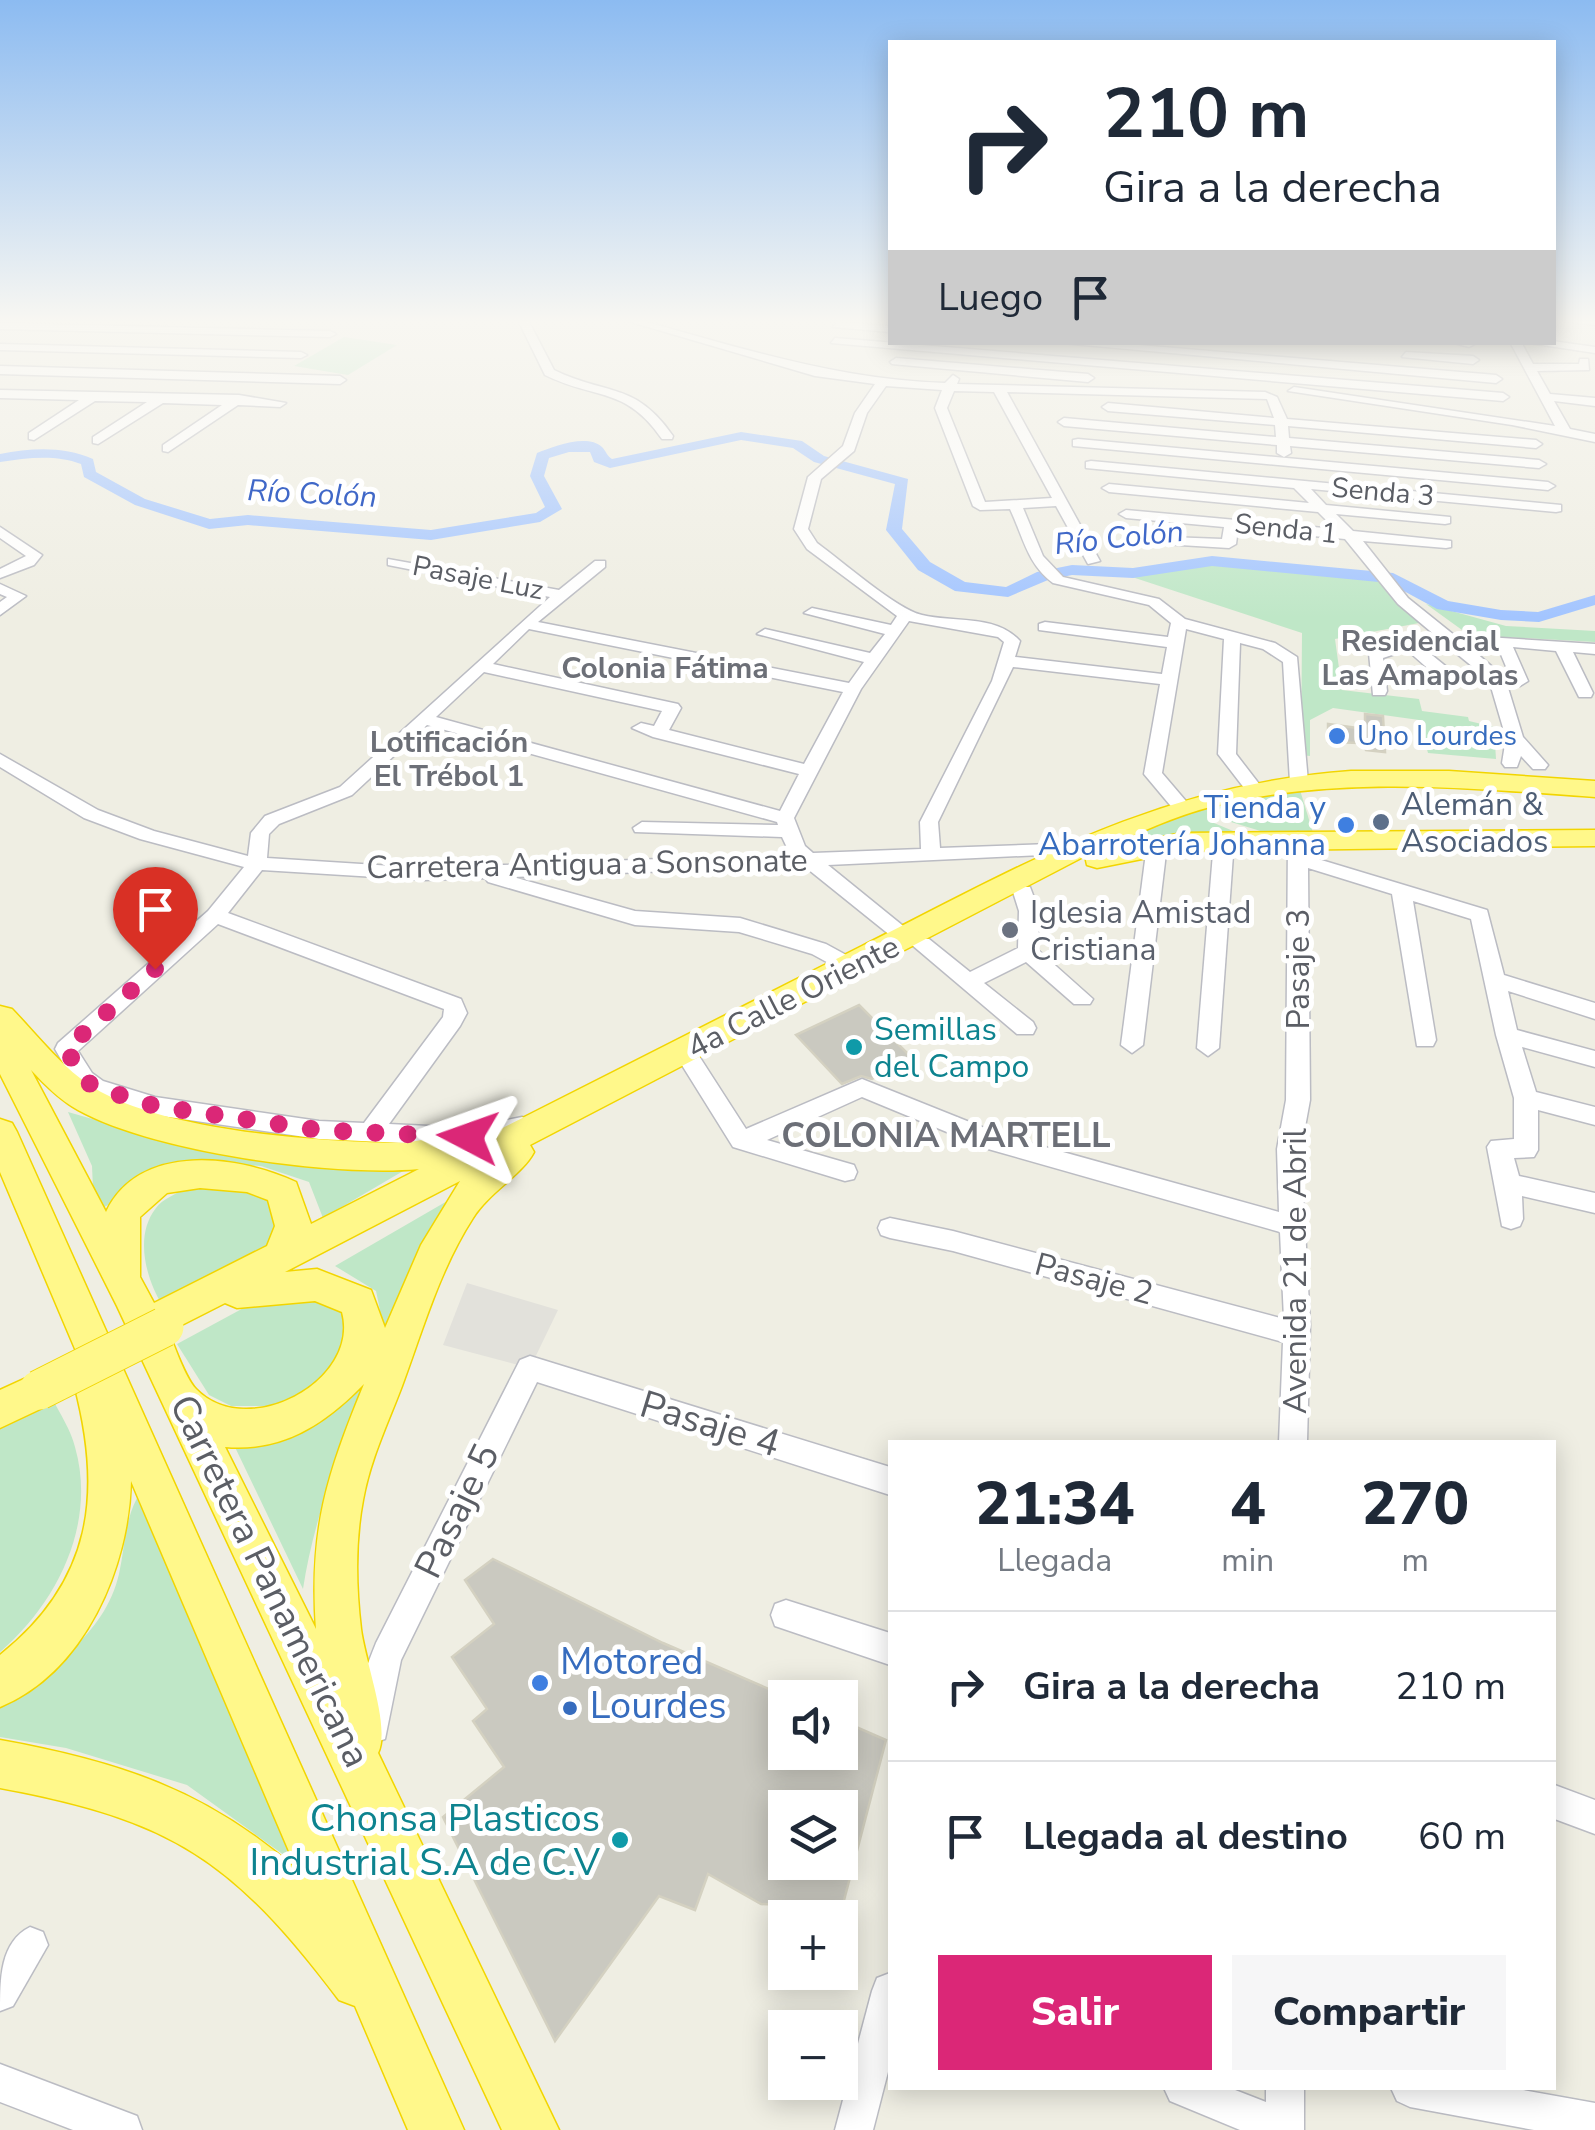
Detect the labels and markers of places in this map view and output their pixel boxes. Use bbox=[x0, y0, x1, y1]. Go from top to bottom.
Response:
place label: Uno Lourdes bbox=[1357, 717, 1517, 755]
marker: Uno Lourdes bbox=[1326, 725, 1348, 747]
place label: Alemán & Asociados bbox=[1401, 783, 1548, 863]
place label: Tienda y Abarrotería Johanna bbox=[1038, 786, 1327, 866]
marker: Alemán & Asociados bbox=[1370, 811, 1392, 833]
marker: Tienda y Abarrotería Johanna bbox=[1335, 814, 1357, 836]
pin bbox=[113, 867, 198, 970]
place label: Iglesia Amistad Cristiana bbox=[1030, 891, 1251, 971]
marker: Iglesia Amistad Cristiana bbox=[999, 919, 1021, 941]
place label: Semillas del Campo bbox=[874, 1008, 1029, 1088]
marker: Semillas del Campo bbox=[843, 1036, 865, 1058]
place label: Motored • Lourdes bbox=[560, 1636, 727, 1731]
marker: Motored • Lourdes bbox=[529, 1672, 551, 1694]
place label: Chonsa Plasticos Industrial S.A de C.V bbox=[249, 1793, 601, 1888]
marker: Chonsa Plasticos Industrial S.A de C.V bbox=[609, 1829, 631, 1851]

